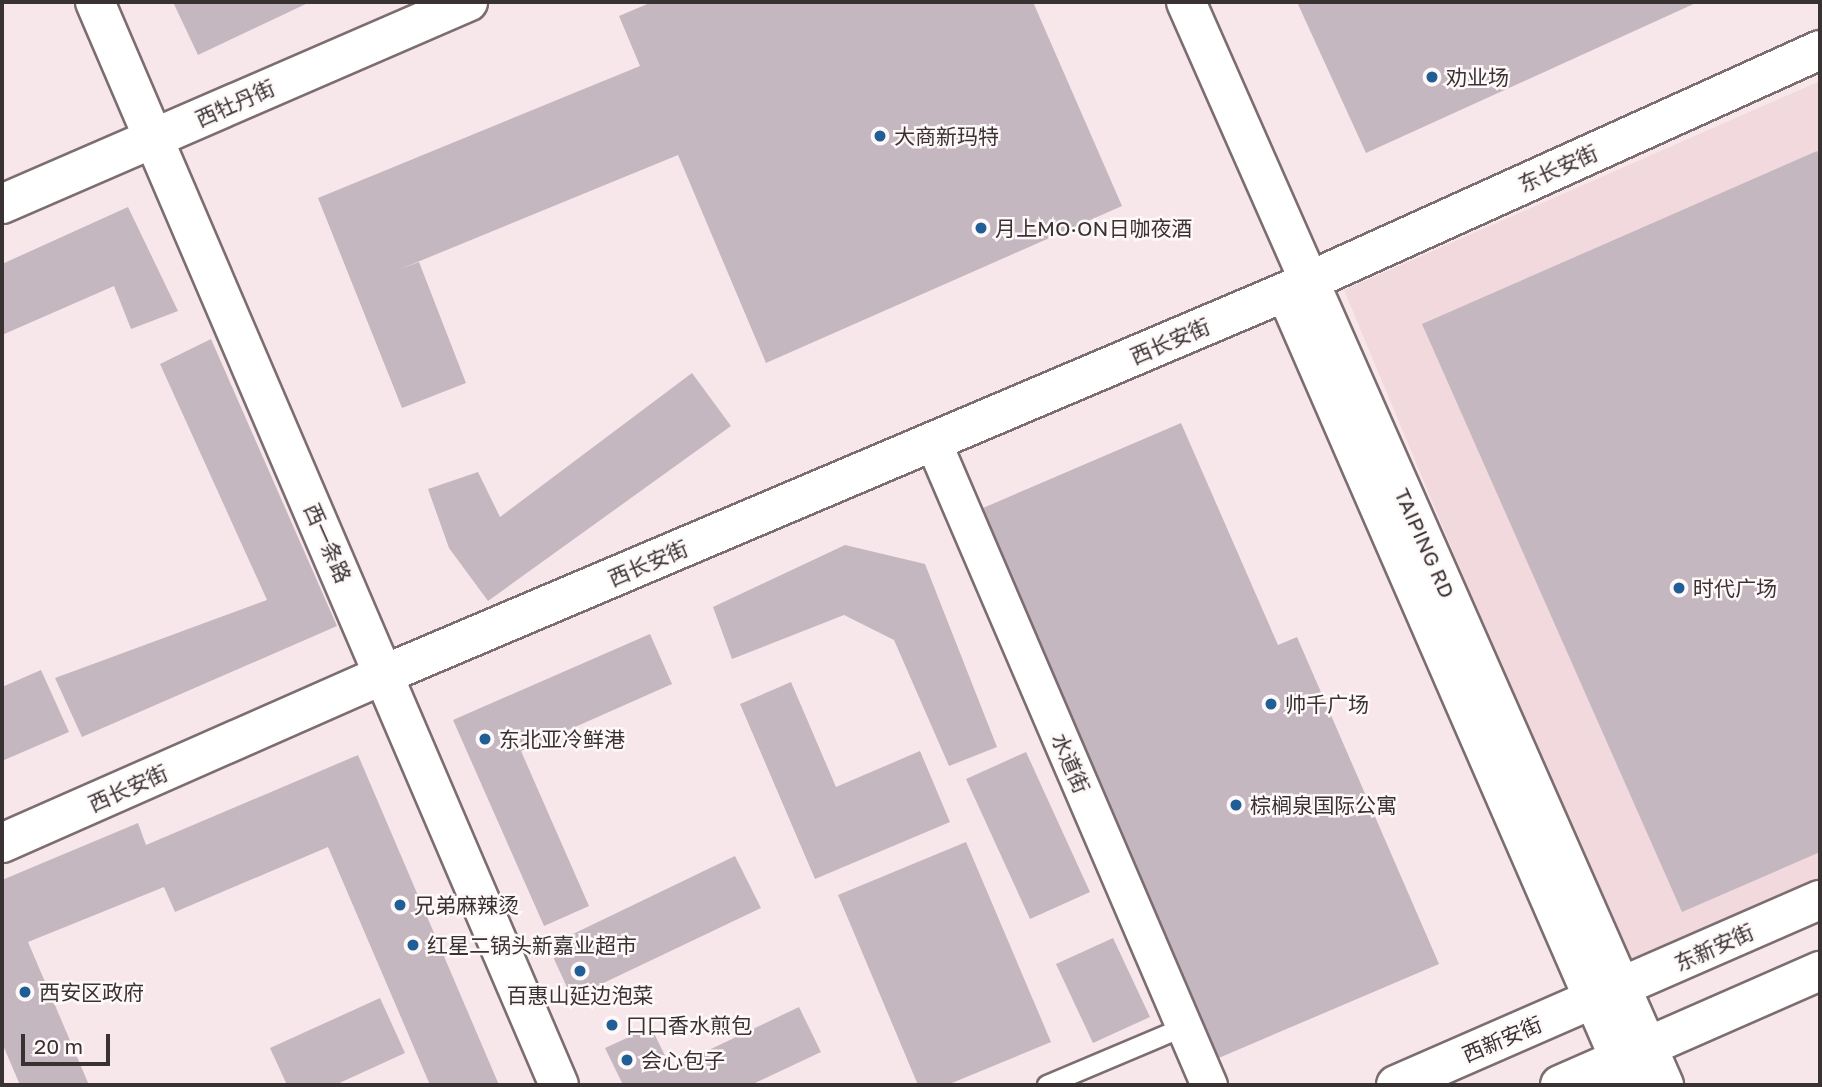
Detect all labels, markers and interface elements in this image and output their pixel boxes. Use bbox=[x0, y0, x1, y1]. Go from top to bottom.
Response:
place label: 劝业场 bbox=[1446, 64, 1509, 90]
marker: 劝业场 bbox=[1424, 69, 1440, 85]
street label: 西牡丹街 bbox=[192, 74, 278, 132]
place label: 大商新玛特 bbox=[894, 123, 999, 149]
marker: 大商新玛特 bbox=[872, 128, 888, 144]
street label: 东长安街 bbox=[1515, 139, 1601, 197]
place label: 月上MO·ON日咖夜酒 bbox=[995, 215, 1192, 241]
marker: 月上MO·ON日咖夜酒 bbox=[973, 220, 989, 236]
street label: 西长安街 bbox=[1126, 313, 1214, 369]
street label: TAIPING RD bbox=[1390, 484, 1460, 602]
street label: 西一条路 bbox=[299, 500, 357, 586]
street label: 西长安街 bbox=[604, 535, 692, 591]
place label: 时代广场 bbox=[1693, 575, 1777, 601]
marker: 时代广场 bbox=[1671, 580, 1687, 596]
place label: 帅千广场 bbox=[1285, 691, 1369, 717]
marker: 帅千广场 bbox=[1263, 696, 1279, 712]
place label: 东北亚冷鲜港 bbox=[499, 726, 625, 752]
street label: 水道街 bbox=[1047, 729, 1095, 797]
marker: 东北亚冷鲜港 bbox=[477, 731, 493, 747]
street label: 西长安街 bbox=[85, 759, 171, 817]
place label: 棕榈泉国际公寓 bbox=[1250, 792, 1397, 818]
marker: 棕榈泉国际公寓 bbox=[1228, 797, 1244, 813]
place label: 兄弟麻辣烫 bbox=[414, 892, 519, 918]
marker: 兄弟麻辣烫 bbox=[392, 897, 408, 913]
street label: 东新安街 bbox=[1671, 918, 1757, 976]
place label: 红星二锅头新嘉业超市 bbox=[427, 932, 637, 958]
marker: 红星二锅头新嘉业超市 bbox=[405, 937, 421, 953]
marker: 百惠山延边泡菜 bbox=[572, 963, 588, 979]
place label: 西安区政府 bbox=[39, 979, 144, 1005]
place label: 百惠山延边泡菜 bbox=[507, 982, 653, 1008]
marker: 西安区政府 bbox=[17, 984, 33, 1000]
street label: 西新安街 bbox=[1458, 1011, 1546, 1067]
place label: 口口香水煎包 bbox=[626, 1012, 752, 1038]
marker: 口口香水煎包 bbox=[604, 1017, 620, 1033]
scale bar bbox=[24, 1020, 114, 1064]
text: 20 m bbox=[34, 1033, 83, 1059]
place label: 会心包子 bbox=[641, 1047, 725, 1073]
marker: 会心包子 bbox=[619, 1052, 635, 1068]

